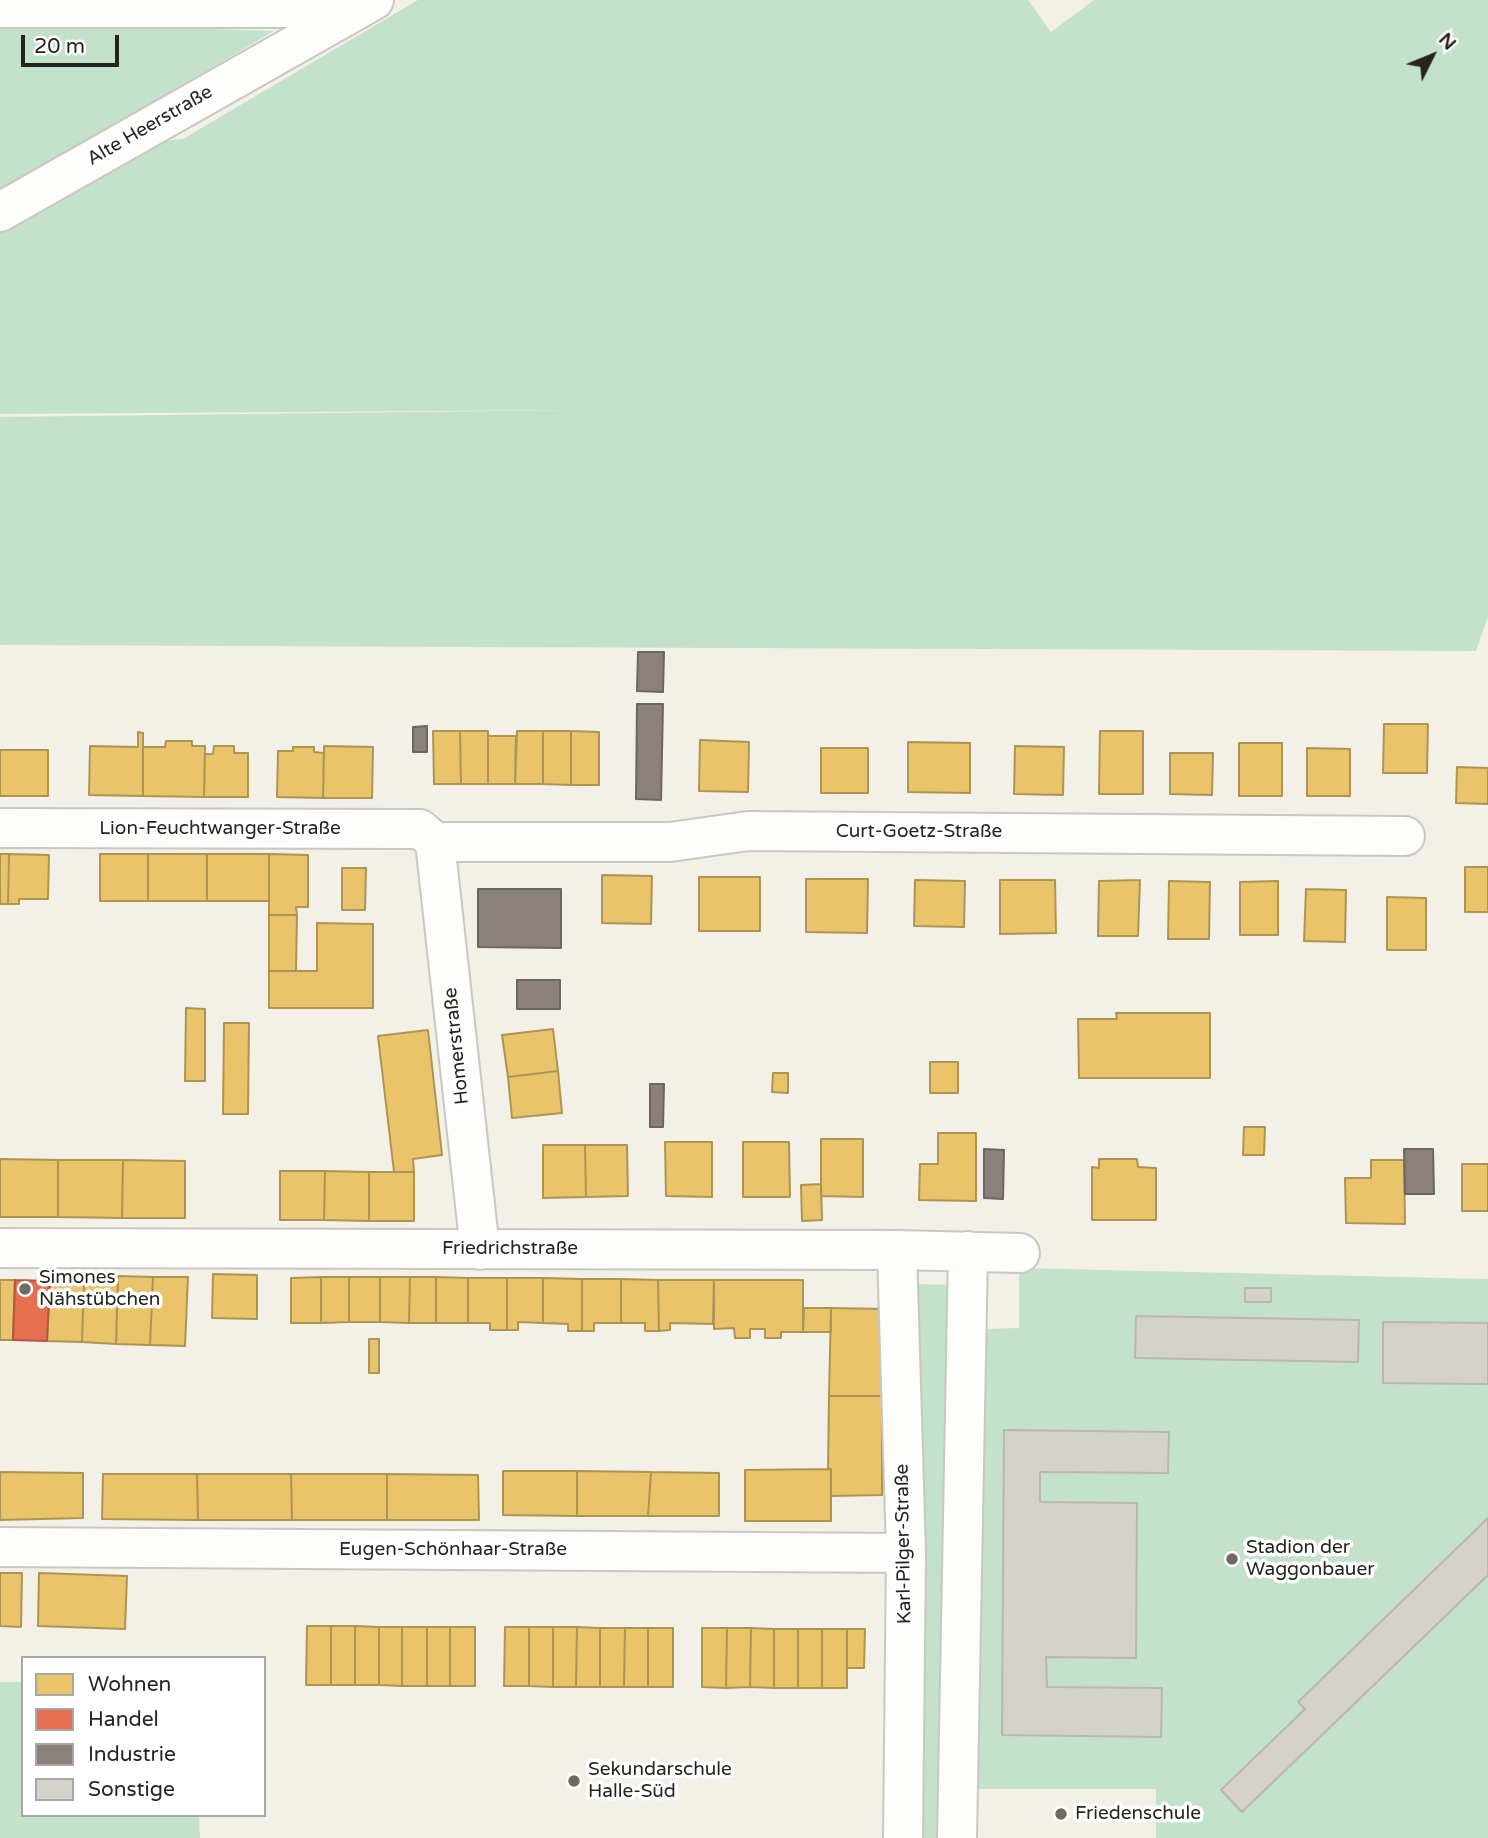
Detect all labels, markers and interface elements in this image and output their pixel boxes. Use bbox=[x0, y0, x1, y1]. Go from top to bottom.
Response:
scale bar bbox=[24, 21, 122, 65]
north arrow bbox=[1397, 21, 1467, 91]
text: N bbox=[1434, 29, 1461, 55]
text: 20 m bbox=[34, 34, 85, 59]
street label: Alte Heerstraße bbox=[83, 81, 217, 171]
street label: Lion-Feuchtwanger-Straße bbox=[99, 818, 341, 840]
street label: Curt-Goetz-Straße bbox=[836, 821, 1002, 843]
street label: Homerstraße bbox=[440, 986, 474, 1106]
street label: Friedrichstraße bbox=[442, 1238, 578, 1260]
place label: Simones Nähstübchen bbox=[39, 1267, 160, 1311]
marker: Simones Nähstübchen bbox=[17, 1281, 33, 1297]
street label: Karl-Pilger-Straße bbox=[891, 1464, 917, 1624]
place label: Stadion der Waggonbauer bbox=[1246, 1537, 1374, 1581]
street label: Eugen-Schönhaar-Straße bbox=[339, 1539, 567, 1561]
marker: Stadion der Waggonbauer bbox=[1224, 1551, 1240, 1567]
legend bbox=[21, 1656, 266, 1817]
text: Wohnen bbox=[88, 1672, 171, 1697]
text: Handel bbox=[88, 1707, 159, 1732]
text: Industrie bbox=[88, 1742, 176, 1767]
place label: Sekundarschule Halle-Süd bbox=[588, 1759, 732, 1803]
marker: Sekundarschule Halle-Süd bbox=[566, 1773, 582, 1789]
text: Sonstige bbox=[88, 1777, 175, 1802]
place label: Friedenschule bbox=[1075, 1803, 1201, 1825]
marker: Friedenschule bbox=[1053, 1806, 1069, 1822]

